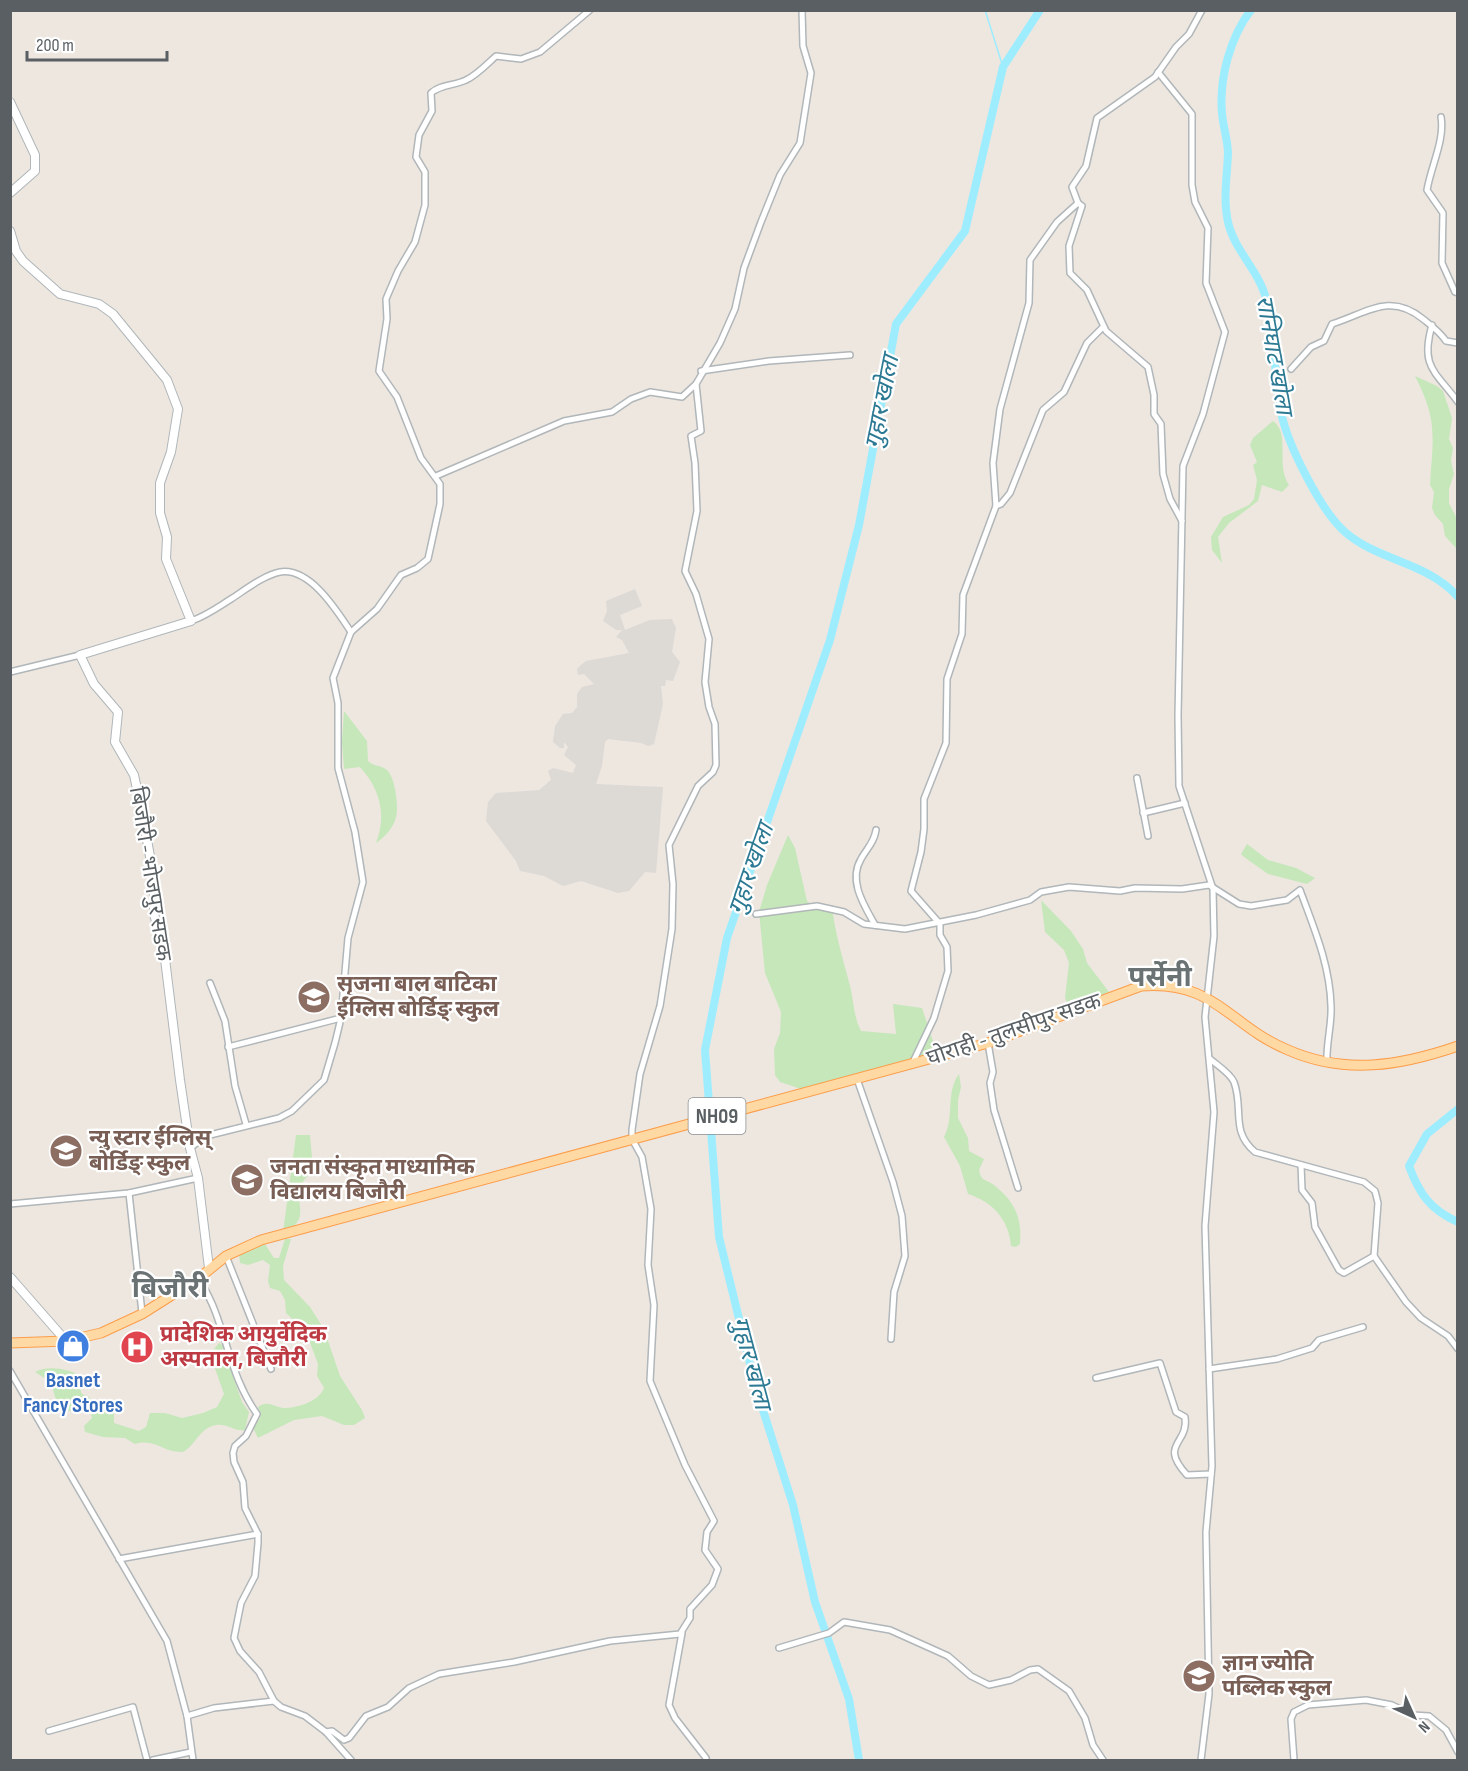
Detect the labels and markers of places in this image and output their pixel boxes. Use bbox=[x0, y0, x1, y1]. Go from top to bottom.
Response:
place label: सृजना बाल बाटिका ईंग्लिस बोर्डिङ् स्कुल bbox=[337, 971, 500, 1023]
school or university icon: सृजना बाल बाटिका ईंग्लिस बोर्डिङ् स्कुल bbox=[296, 979, 332, 1015]
place label: न्यु स्टार ईंग्लिस् बोर्डिङ् स्कुल bbox=[89, 1125, 214, 1177]
school or university icon: न्यु स्टार ईंग्लिस् बोर्डिङ् स्कुल bbox=[48, 1133, 84, 1169]
place label: जनता संस्कृत माध्यामिक विद्यालय बिजौरी bbox=[270, 1154, 475, 1206]
school or university icon: जनता संस्कृत माध्यामिक विद्यालय बिजौरी bbox=[229, 1162, 265, 1198]
place label: प्रादेशिक आयुर्वेदिक अस्पताल, बिजौरी bbox=[160, 1321, 328, 1373]
shop icon: Basnet Fancy Stores bbox=[55, 1328, 91, 1364]
hospital icon: प्रादेशिक आयुर्वेदिक अस्पताल, बिजौरी bbox=[119, 1329, 155, 1365]
place label: Basnet Fancy Stores bbox=[23, 1367, 123, 1419]
place label: ज्ञान ज्योति पब्लिक स्कुल bbox=[1222, 1650, 1332, 1702]
school or university icon: ज्ञान ज्योति पब्लिक स्कुल bbox=[1181, 1658, 1217, 1694]

